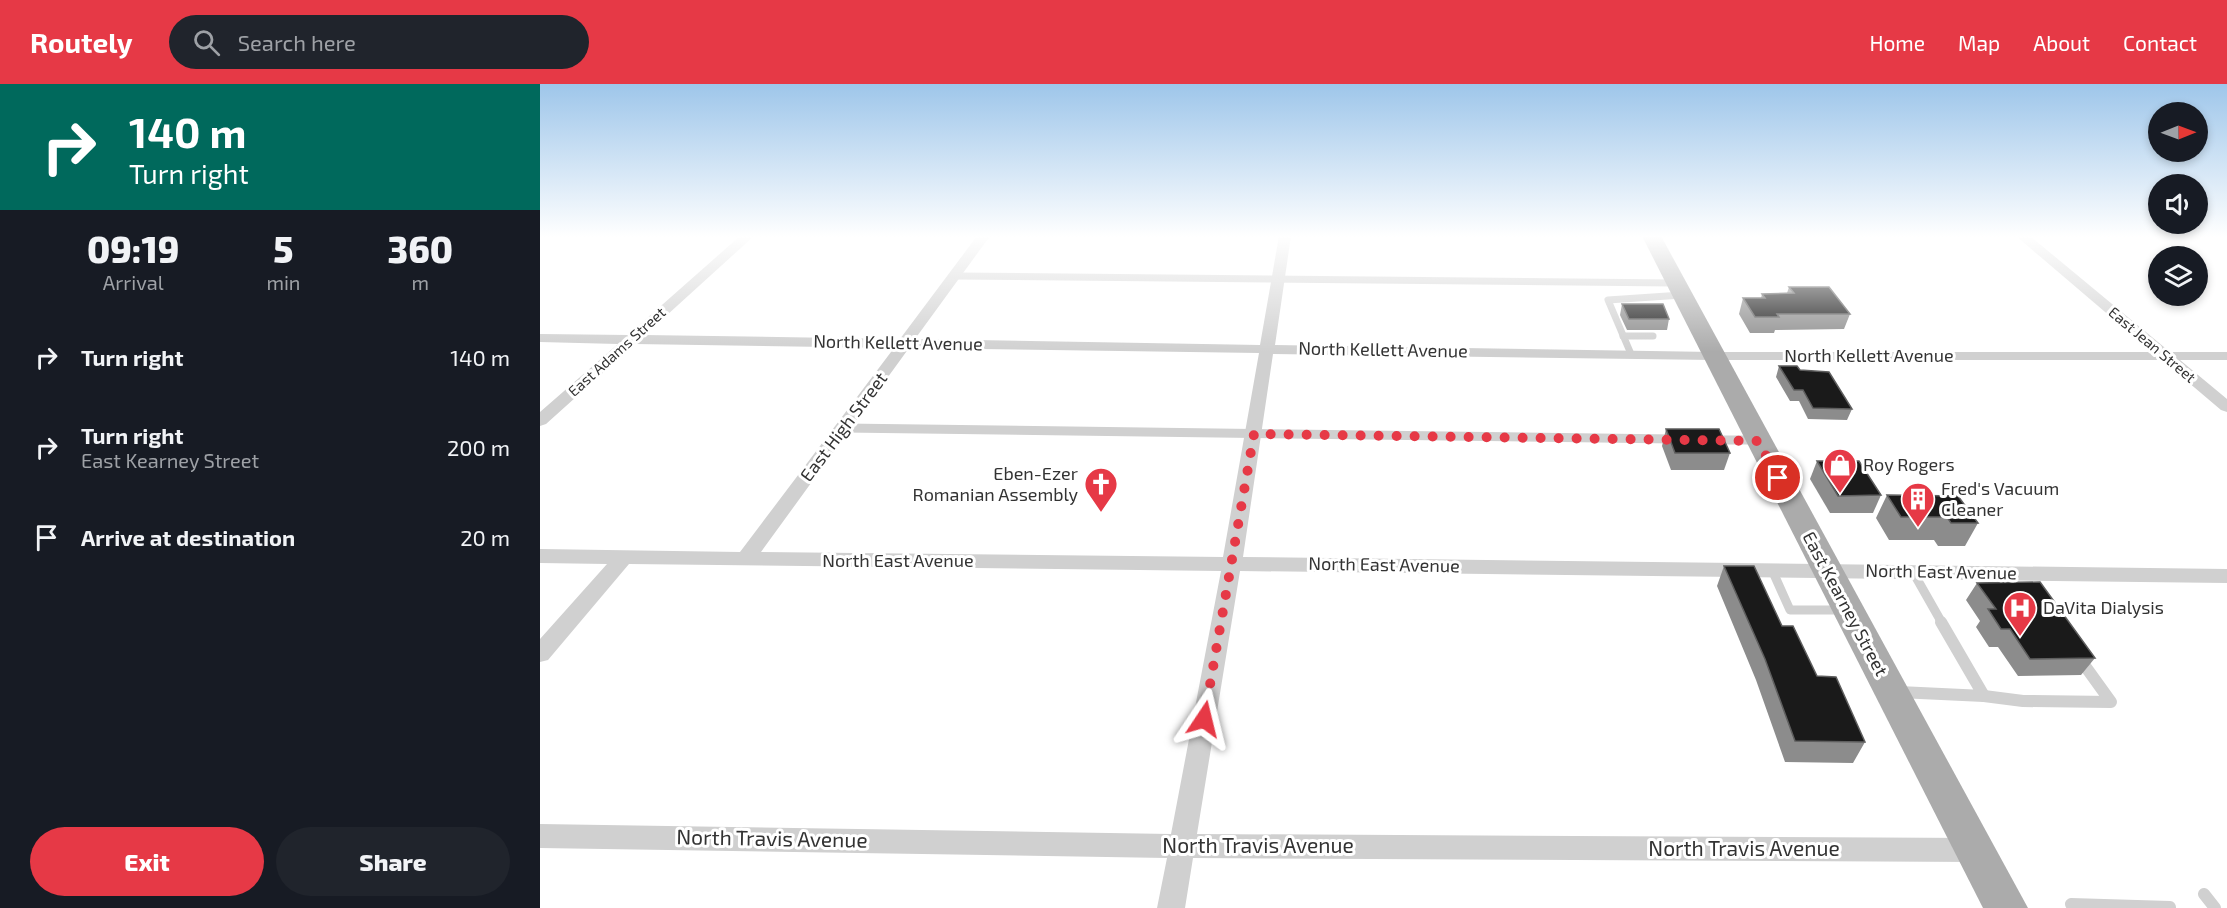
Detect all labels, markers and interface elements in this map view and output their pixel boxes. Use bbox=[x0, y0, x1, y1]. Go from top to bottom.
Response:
search box bbox=[169, 15, 589, 69]
text: Routely bbox=[30, 25, 133, 59]
icon: search bbox=[190, 26, 223, 59]
text: Search here bbox=[238, 29, 356, 55]
text: Home bbox=[1869, 30, 1925, 55]
text: Map bbox=[1958, 30, 2000, 55]
text: About bbox=[2033, 30, 2090, 55]
text: Contact bbox=[2123, 30, 2197, 55]
north arrow bbox=[2148, 102, 2208, 162]
map controls bbox=[2148, 102, 2208, 306]
text: 140 m bbox=[129, 106, 246, 156]
icon: right bbox=[30, 108, 108, 186]
text: Turn right bbox=[129, 157, 249, 189]
button: sound bbox=[2148, 174, 2208, 234]
text: 09:19 bbox=[87, 227, 179, 270]
text: 5 bbox=[273, 227, 294, 270]
text: 360 bbox=[388, 227, 453, 270]
button: layers bbox=[2148, 246, 2208, 306]
text: Arrival bbox=[103, 270, 164, 294]
text: min bbox=[266, 270, 300, 294]
text: m bbox=[411, 270, 429, 294]
street label: East Adams Street bbox=[564, 303, 669, 400]
street label: East Jean Street bbox=[2105, 303, 2200, 386]
street label: North Kellett Avenue bbox=[813, 330, 983, 354]
street label: North Kellett Avenue bbox=[1298, 337, 1468, 361]
icon: right bbox=[30, 341, 63, 374]
text: Turn right bbox=[81, 344, 183, 370]
text: 140 m bbox=[450, 344, 510, 370]
street label: North Kellett Avenue bbox=[1784, 344, 1954, 366]
street label: East High Street bbox=[795, 367, 891, 485]
text: Turn right bbox=[81, 422, 183, 448]
icon: right bbox=[30, 431, 63, 464]
text: 200 m bbox=[447, 434, 510, 460]
shop icon: Roy Rogers bbox=[1822, 447, 1858, 494]
text: East Kearney Street bbox=[81, 448, 259, 472]
pin bbox=[1752, 452, 1803, 503]
place label: Roy Rogers bbox=[1863, 453, 1955, 475]
icon: arrive bbox=[1761, 461, 1794, 494]
place label: Eben-Ezer Romanian Assembly bbox=[913, 462, 1078, 505]
church icon: Eben-Ezer Romanian Assembly bbox=[1083, 466, 1119, 513]
place label: Fred's Vacuum Cleaner bbox=[1941, 477, 2059, 520]
building icon: Fred's Vacuum Cleaner bbox=[1900, 481, 1936, 528]
icon: arrive bbox=[30, 521, 63, 554]
text: Arrive at destination bbox=[81, 524, 295, 550]
text: 20 m bbox=[460, 524, 510, 550]
street label: East Kearney Street bbox=[1799, 528, 1893, 680]
street label: North East Avenue bbox=[822, 549, 974, 571]
street label: North East Avenue bbox=[1308, 552, 1460, 576]
street label: North East Avenue bbox=[1865, 559, 2017, 583]
hospital icon: DaVita Dialysis bbox=[2002, 590, 2038, 637]
place label: DaVita Dialysis bbox=[2043, 596, 2164, 618]
position arrow bbox=[1172, 687, 1236, 751]
street label: North Travis Avenue bbox=[676, 823, 868, 852]
button: Exit bbox=[30, 827, 264, 896]
button: Share bbox=[276, 827, 510, 896]
street label: North Travis Avenue bbox=[1162, 832, 1354, 857]
street label: North Travis Avenue bbox=[1648, 835, 1840, 860]

